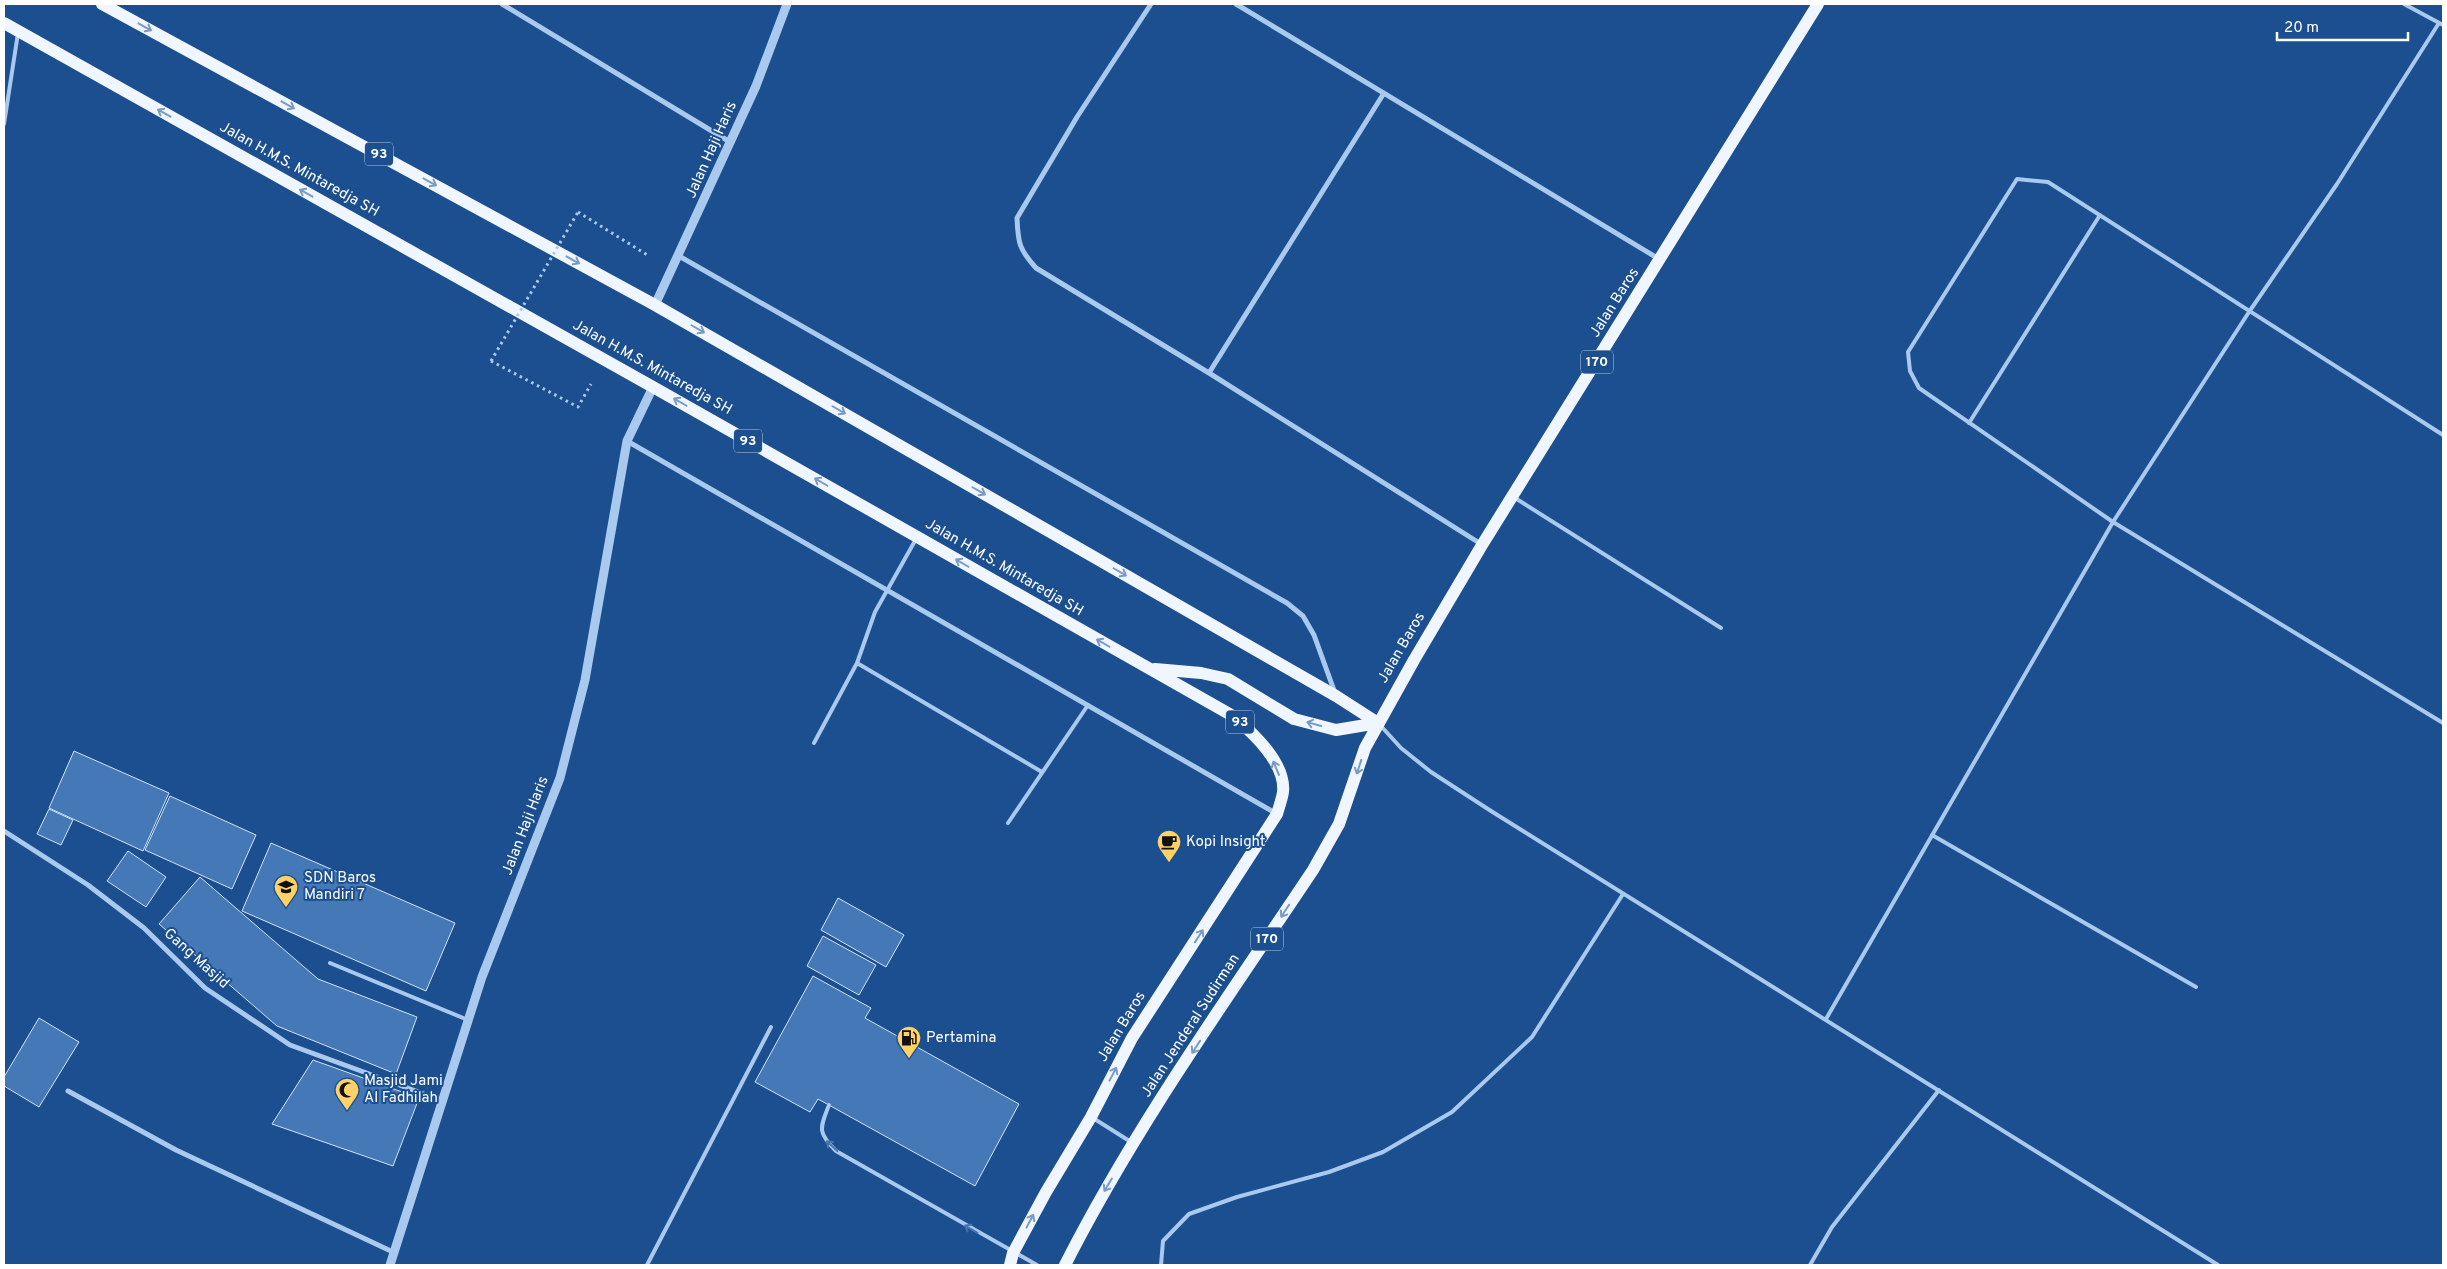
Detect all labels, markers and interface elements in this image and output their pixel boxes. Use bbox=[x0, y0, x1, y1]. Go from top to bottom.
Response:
scale bar bbox=[2277, 10, 2408, 42]
text: 20 m bbox=[2284, 19, 2319, 38]
one-way arrow bbox=[137, 22, 152, 32]
street label: Jalan Haji Haris bbox=[682, 98, 742, 202]
one-way arrow bbox=[280, 100, 294, 110]
one-way arrow bbox=[157, 108, 172, 118]
street label: Jalan H.M.S. Mintaredja SH bbox=[216, 118, 382, 222]
road number: 93 bbox=[365, 142, 393, 166]
one-way arrow bbox=[423, 177, 438, 187]
one-way arrow bbox=[298, 188, 313, 198]
one-way arrow bbox=[565, 256, 580, 265]
street label: Jalan Baros bbox=[1586, 265, 1644, 341]
street label: Jalan H.M.S. Mintaredja SH bbox=[569, 316, 735, 420]
one-way arrow bbox=[690, 324, 705, 334]
road number: 170 bbox=[1581, 351, 1613, 374]
one-way arrow bbox=[673, 397, 687, 407]
one-way arrow bbox=[831, 405, 846, 415]
road number: 93 bbox=[734, 430, 762, 452]
one-way arrow bbox=[814, 477, 829, 487]
one-way arrow bbox=[972, 486, 987, 496]
street label: Jalan H.M.S. Mintaredja SH bbox=[921, 515, 1087, 621]
one-way arrow bbox=[956, 557, 970, 567]
one-way arrow bbox=[1113, 567, 1128, 577]
street label: Jalan Baros bbox=[1374, 609, 1430, 687]
one-way arrow bbox=[1097, 638, 1111, 648]
road number: 93 bbox=[1226, 710, 1254, 734]
one-way arrow bbox=[1306, 719, 1322, 729]
one-way arrow bbox=[1353, 759, 1363, 775]
one-way arrow bbox=[1271, 761, 1281, 776]
street label: Jalan Haji Haris bbox=[498, 774, 554, 878]
cafe icon: Kopi Insight bbox=[1156, 829, 1182, 863]
place label: Kopi Insight bbox=[1186, 833, 1265, 852]
place label: SDN Baros Mandiri 7 bbox=[304, 869, 376, 905]
school or university icon: SDN Baros Mandiri 7 bbox=[273, 874, 299, 908]
one-way arrow bbox=[1280, 904, 1290, 918]
street label: Gang Masjid bbox=[159, 925, 233, 993]
road number: 170 bbox=[1251, 928, 1283, 951]
one-way arrow bbox=[1194, 929, 1204, 943]
street label: Jalan Jenderal Sudirman bbox=[1137, 951, 1245, 1101]
street label: Jalan Baros bbox=[1094, 988, 1150, 1066]
fuel station icon: Pertamina bbox=[896, 1025, 922, 1059]
place label: Pertamina bbox=[926, 1029, 996, 1048]
one-way arrow bbox=[1191, 1040, 1201, 1054]
one-way arrow bbox=[1108, 1066, 1118, 1081]
place label: Masjid Jami Al Fadhilah bbox=[364, 1072, 443, 1108]
mosque icon: Masjid Jami Al Fadhilah bbox=[334, 1077, 360, 1111]
one-way arrow bbox=[825, 1140, 838, 1152]
one-way arrow bbox=[1103, 1178, 1113, 1192]
one-way arrow bbox=[1026, 1214, 1035, 1229]
one-way arrow bbox=[964, 1224, 979, 1234]

